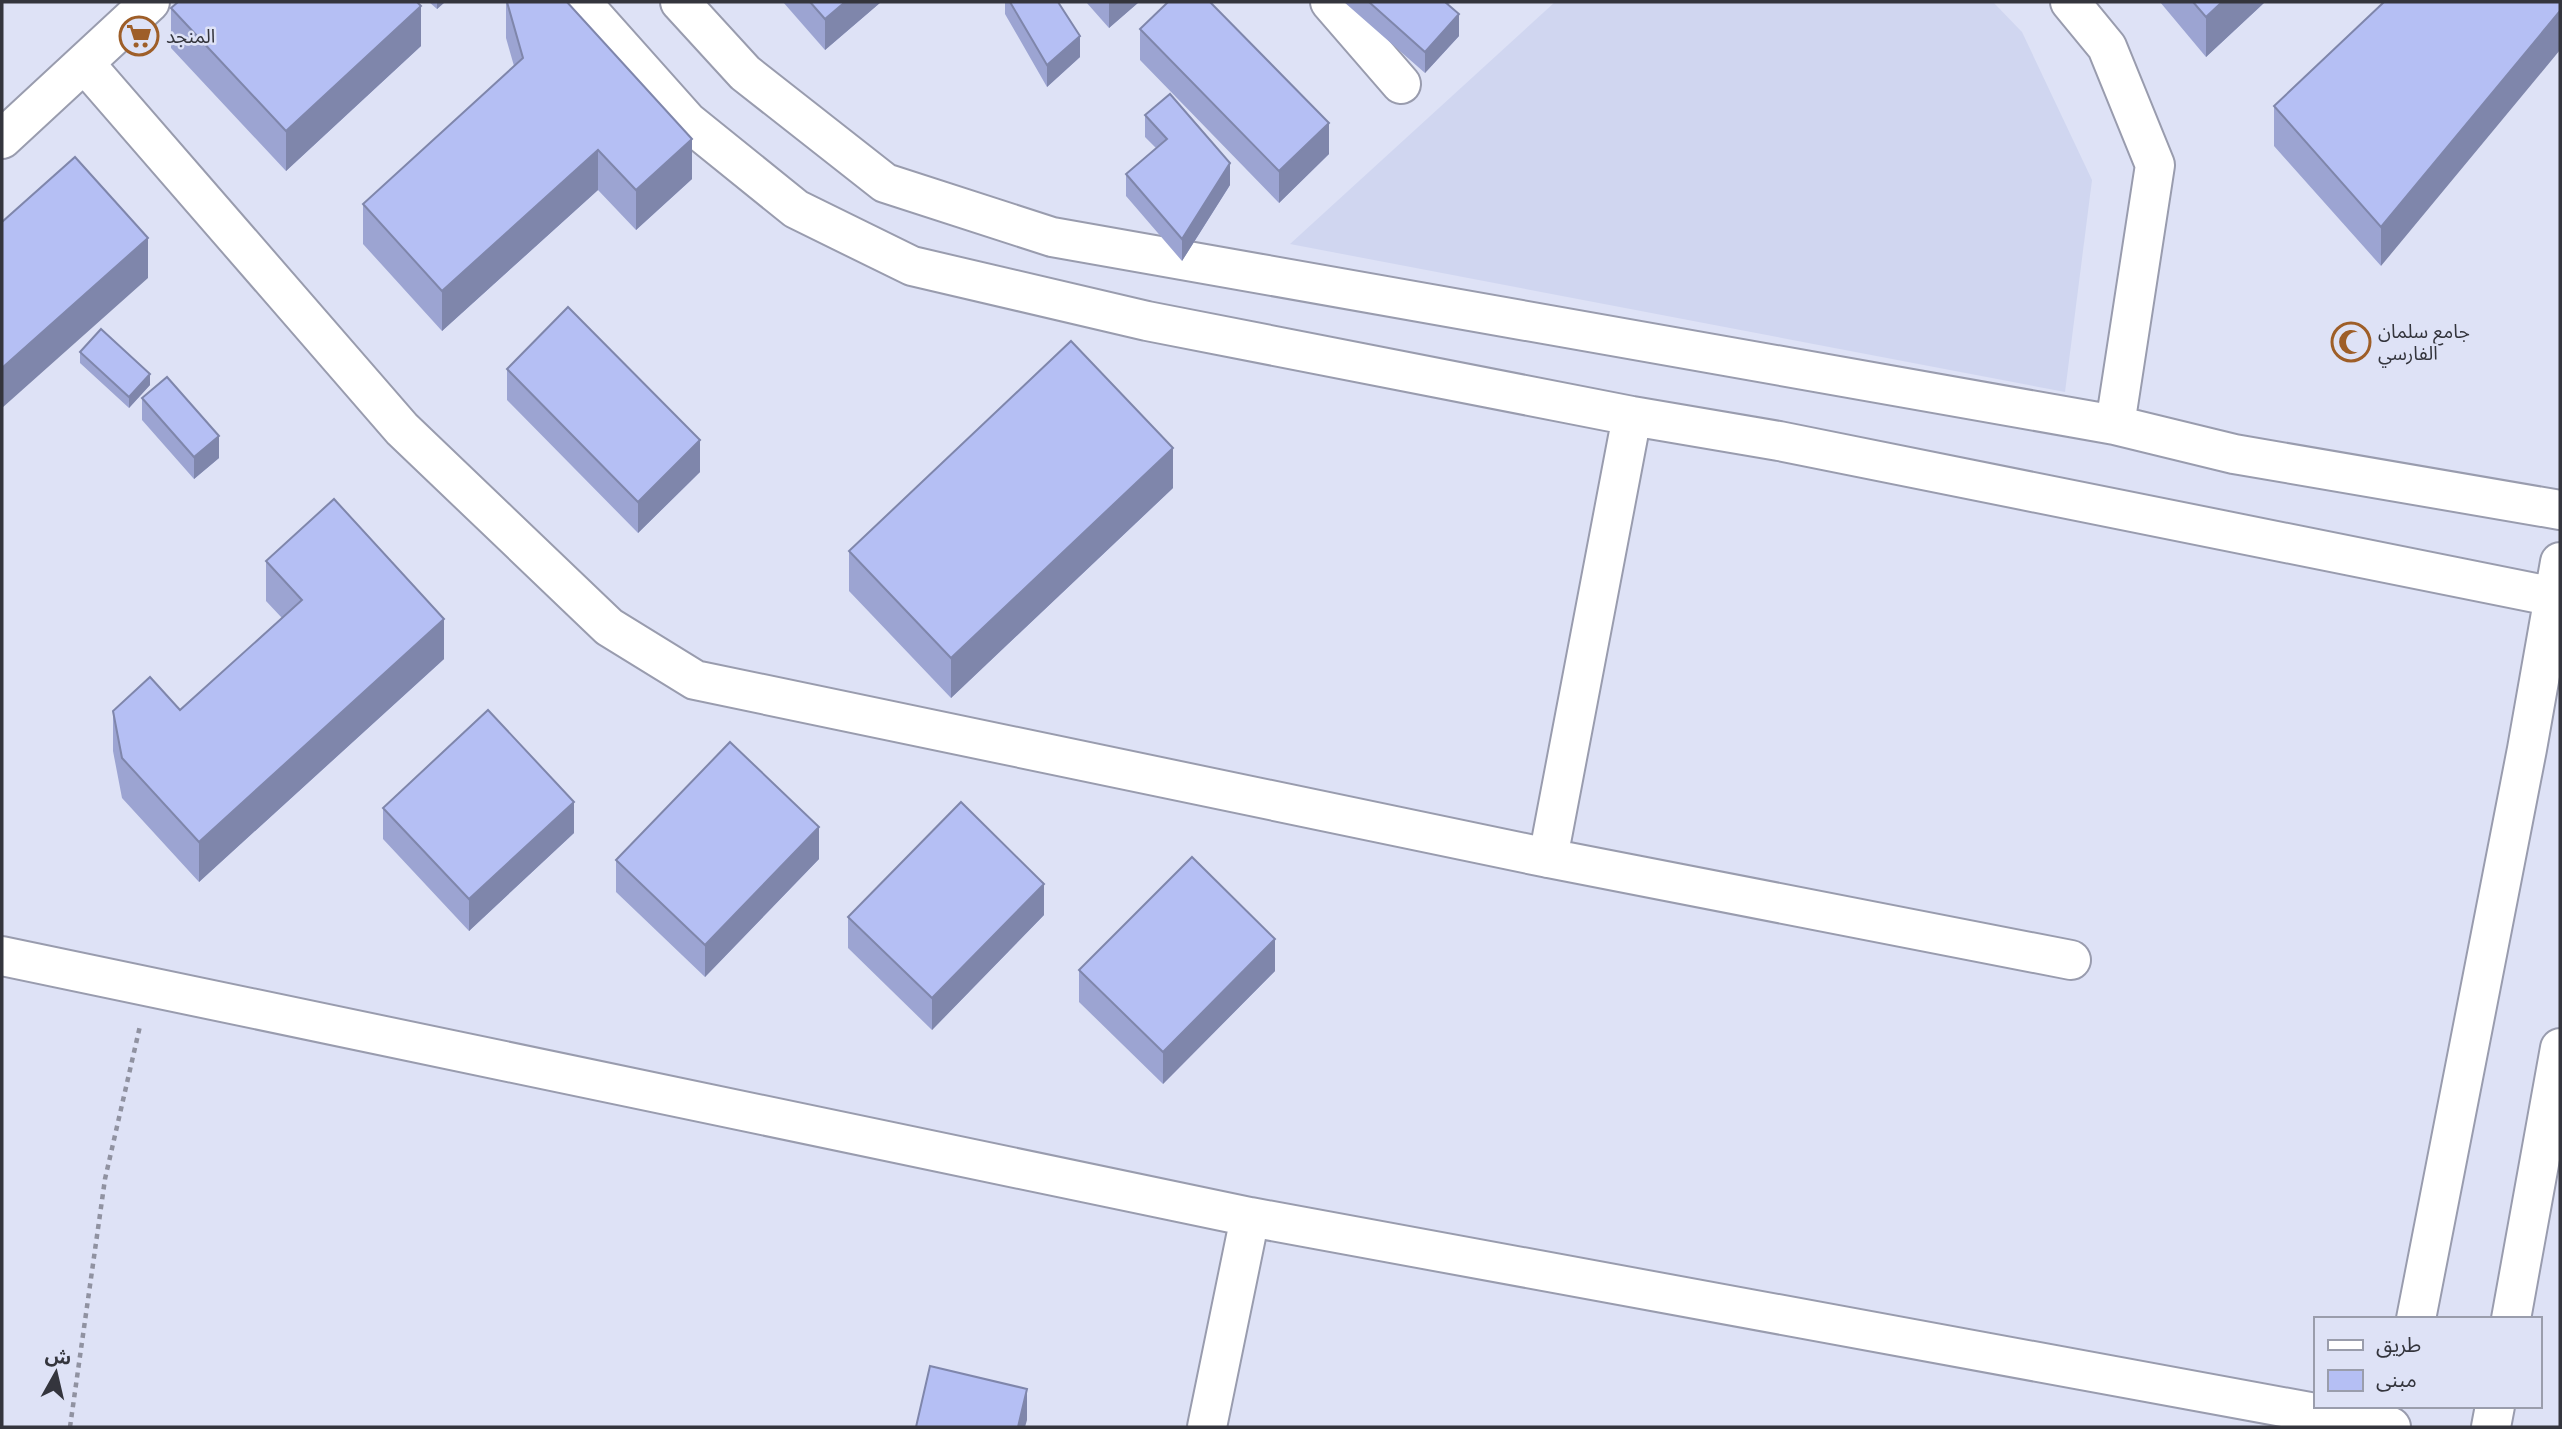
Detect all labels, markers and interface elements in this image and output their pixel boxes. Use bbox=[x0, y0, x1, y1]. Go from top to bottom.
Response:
supermarket icon: المنجد bbox=[118, 15, 160, 57]
place label: المنجد bbox=[166, 23, 215, 49]
place label: جامع سلمان الفارسي bbox=[2378, 318, 2470, 368]
mosque icon: جامع سلمان الفارسي bbox=[2330, 321, 2372, 363]
legend bbox=[2314, 1317, 2541, 1408]
text: طريق bbox=[2376, 1330, 2421, 1358]
north arrow bbox=[21, 1338, 91, 1408]
text: ش bbox=[44, 1341, 73, 1371]
text: مبنى bbox=[2376, 1365, 2417, 1393]

